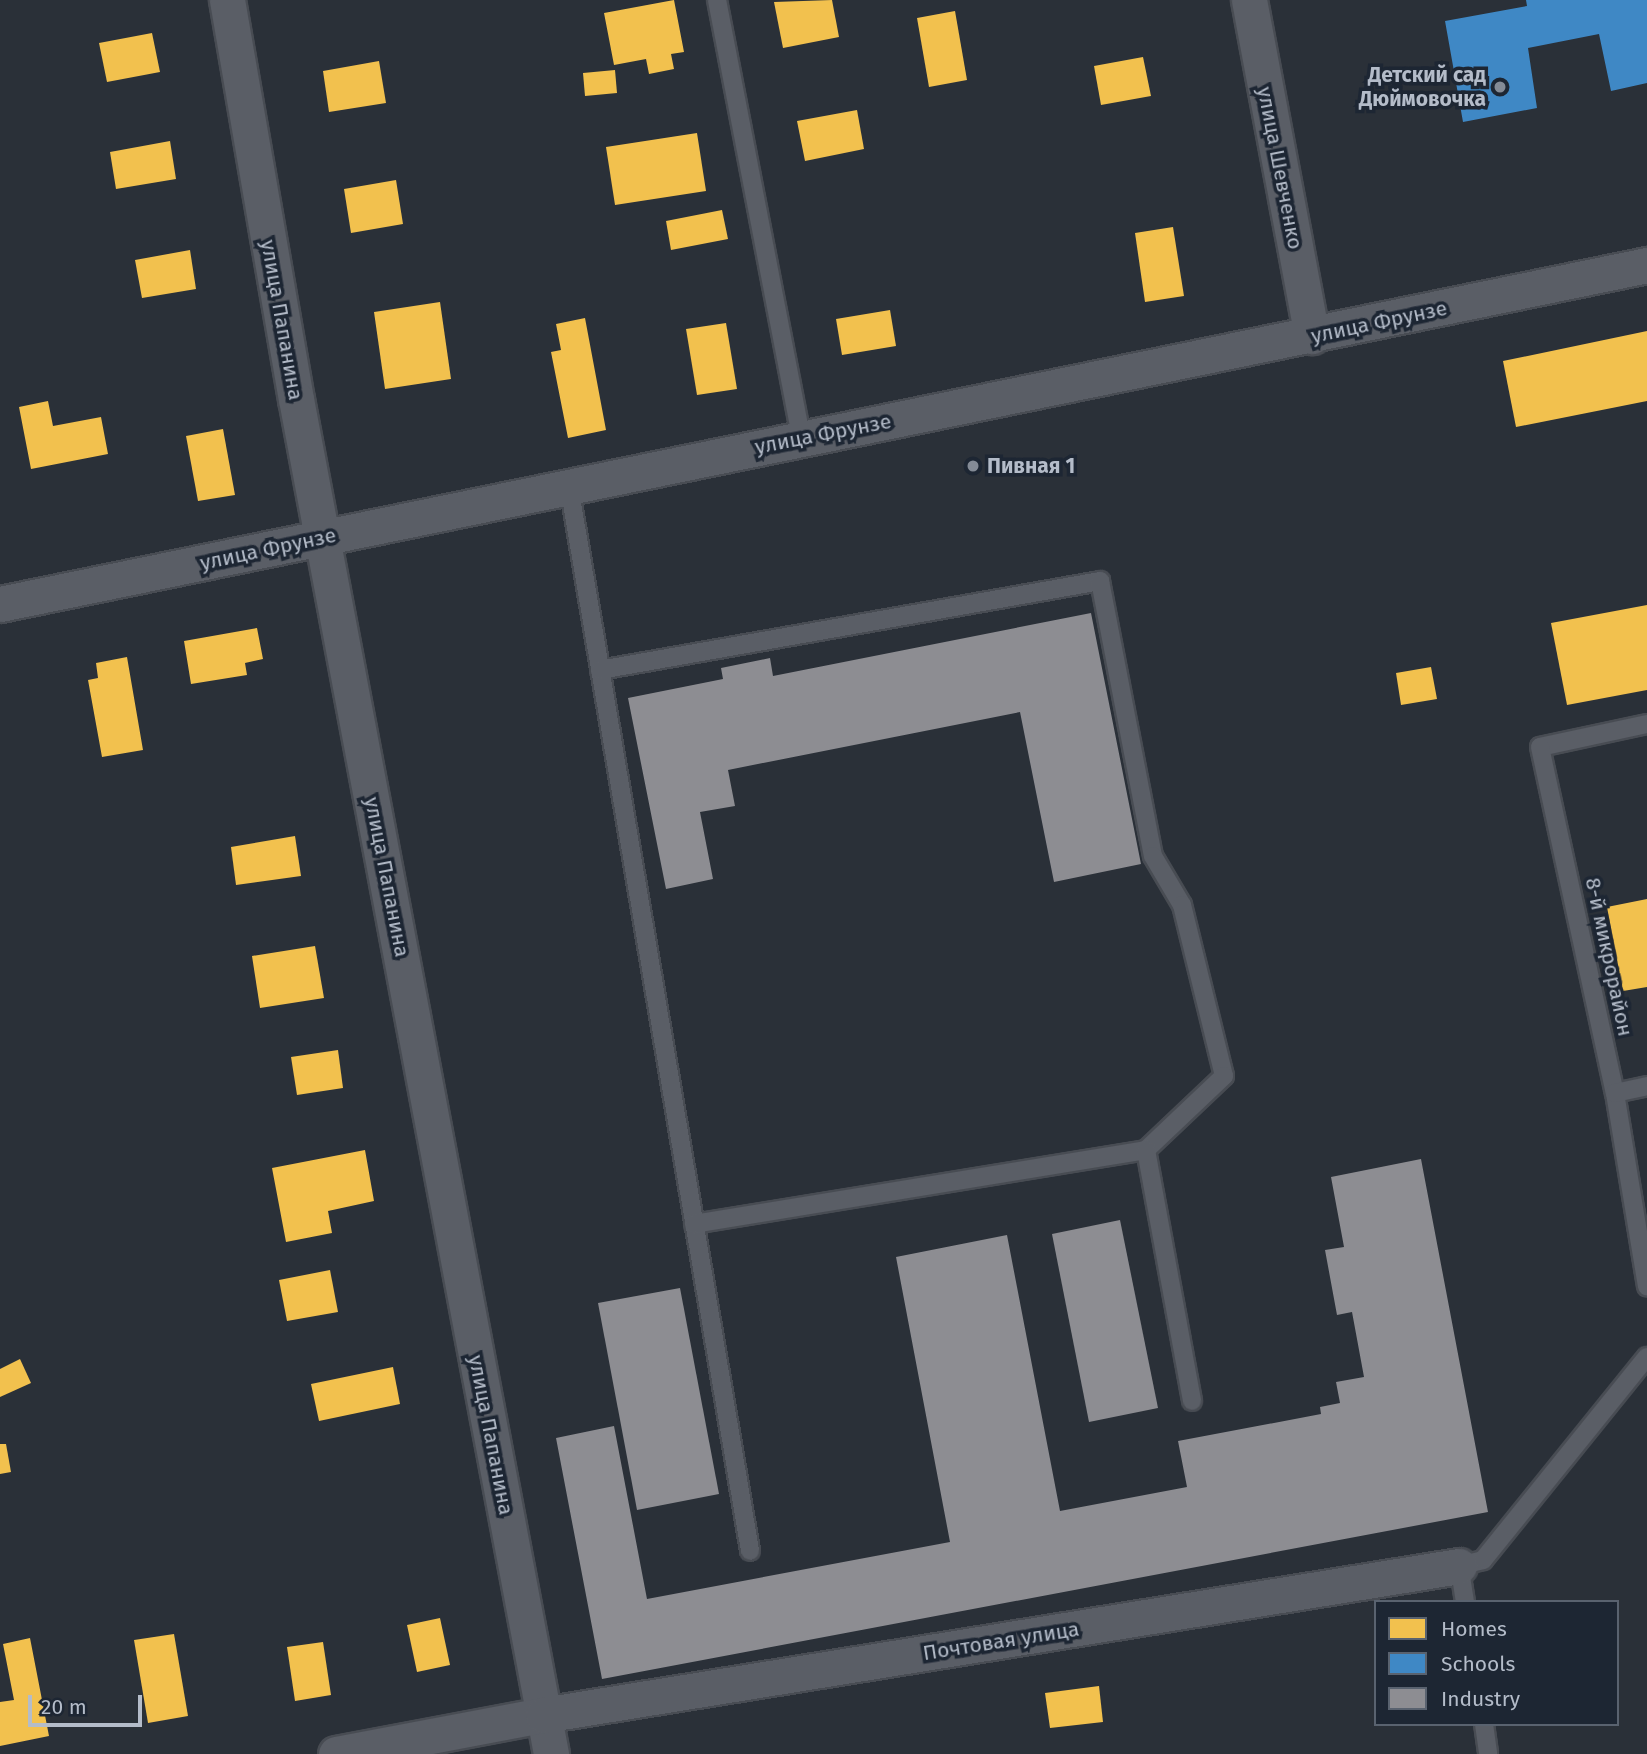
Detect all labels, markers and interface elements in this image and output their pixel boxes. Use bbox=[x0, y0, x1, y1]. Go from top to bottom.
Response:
place label: Детский сад Дюймовочка bbox=[1359, 62, 1486, 112]
marker: Детский сад Дюймовочка bbox=[1492, 79, 1508, 95]
street label: улица Шевченко bbox=[1252, 85, 1308, 251]
street label: улица Папанина bbox=[255, 238, 309, 402]
street label: улица Фрунзе bbox=[1309, 295, 1449, 349]
street label: улица Фрунзе bbox=[753, 408, 893, 460]
place label: Пивная 1 bbox=[987, 453, 1075, 479]
marker: Пивная 1 bbox=[965, 458, 981, 474]
street label: улица Фрунзе bbox=[198, 522, 338, 576]
street label: улица Папанина bbox=[359, 795, 415, 959]
street label: 8-й микрорайон bbox=[1580, 875, 1638, 1039]
street label: улица Папанина bbox=[463, 1353, 519, 1517]
legend bbox=[1374, 1600, 1619, 1726]
street label: Почтовая улица bbox=[921, 1616, 1081, 1666]
text: Homes bbox=[1441, 1616, 1507, 1642]
text: Schools bbox=[1441, 1651, 1515, 1677]
scale bar bbox=[32, 1680, 145, 1724]
text: Industry bbox=[1441, 1686, 1520, 1712]
text: 20 m bbox=[41, 1694, 87, 1720]

